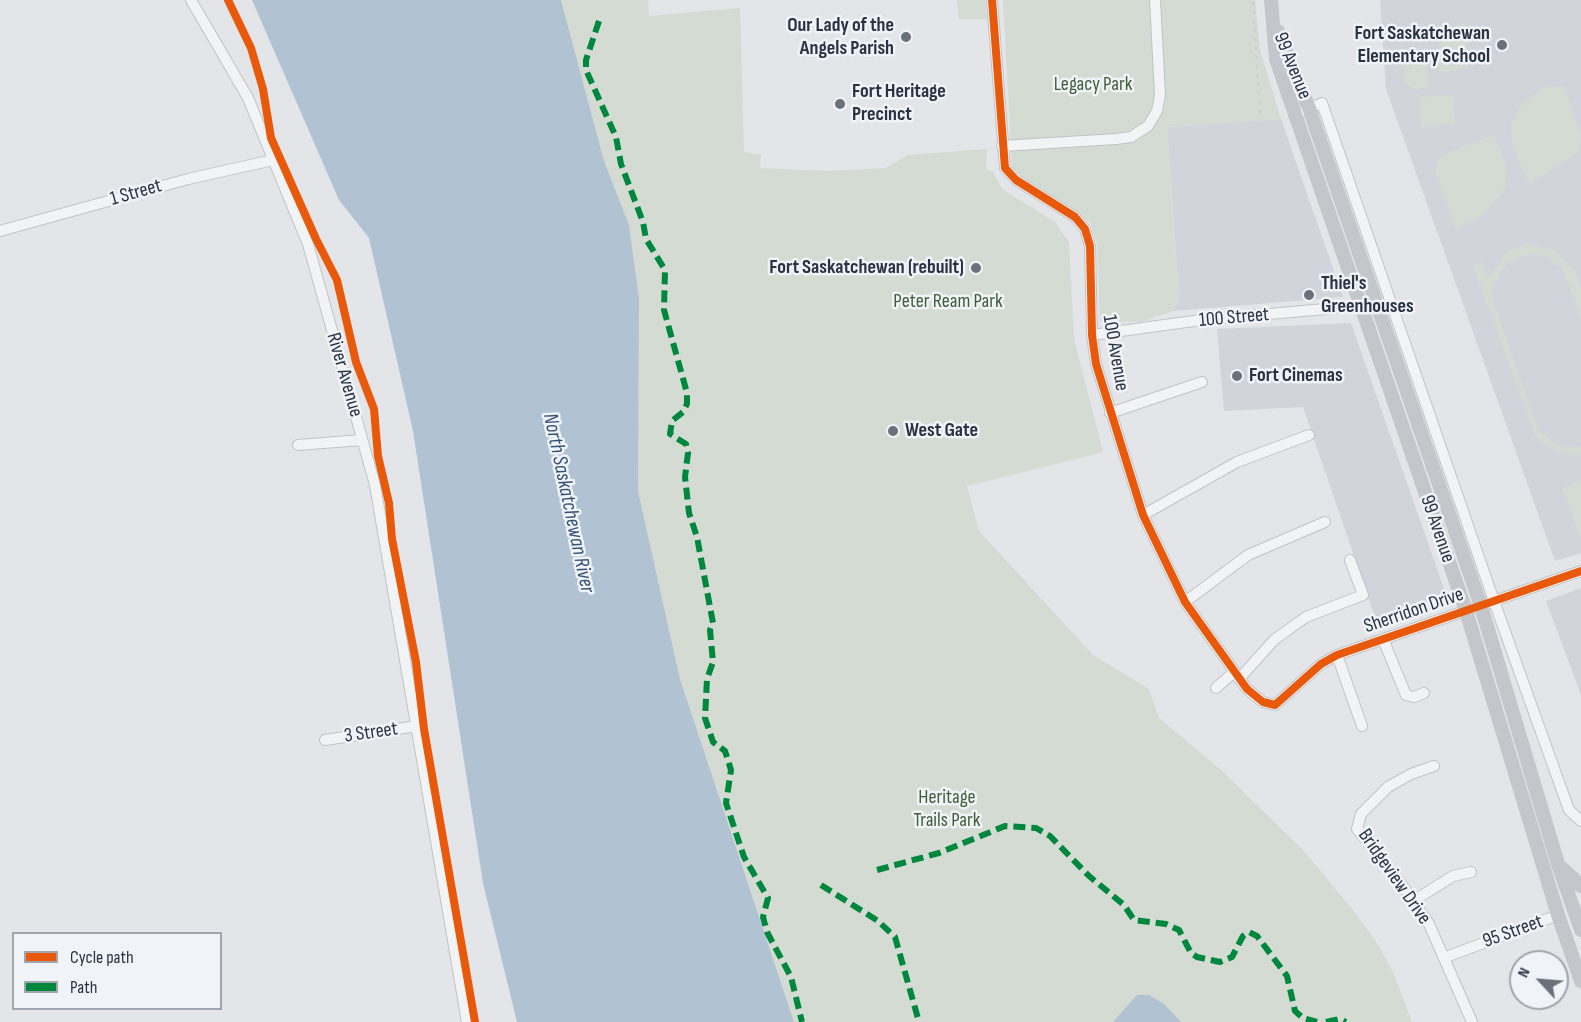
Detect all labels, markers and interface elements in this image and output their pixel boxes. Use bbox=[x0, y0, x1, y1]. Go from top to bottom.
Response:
place label: Our Lady of the Angels Parish bbox=[787, 14, 894, 61]
place label: Fort Saskatchewan Elementary School bbox=[1354, 22, 1490, 69]
street label: 99 Avenue bbox=[1268, 29, 1316, 103]
marker: Our Lady of the Angels Parish bbox=[899, 30, 913, 44]
marker: Fort Saskatchewan Elementary School bbox=[1495, 38, 1509, 52]
park label: Legacy Park bbox=[1054, 73, 1132, 97]
place label: Fort Heritage Precinct bbox=[852, 80, 946, 127]
marker: Fort Heritage Precinct bbox=[833, 97, 847, 111]
street label: 1 Street bbox=[108, 174, 164, 212]
place label: Fort Saskatchewan (rebuilt) bbox=[769, 256, 964, 280]
marker: Fort Saskatchewan (rebuilt) bbox=[969, 261, 983, 275]
place label: Thiel's Greenhouses bbox=[1321, 272, 1414, 319]
marker: Thiel's Greenhouses bbox=[1302, 288, 1316, 302]
park label: Peter Ream Park bbox=[893, 290, 1003, 314]
street label: 100 Street bbox=[1198, 303, 1270, 333]
street label: 100 Avenue bbox=[1097, 313, 1133, 393]
street label: River Avenue bbox=[321, 330, 367, 420]
place label: Fort Cinemas bbox=[1249, 364, 1343, 388]
marker: Fort Cinemas bbox=[1230, 369, 1244, 383]
water label: North Saskatchewan River bbox=[537, 411, 599, 595]
place label: West Gate bbox=[905, 419, 978, 443]
marker: West Gate bbox=[886, 424, 900, 438]
street label: 99 Avenue bbox=[1414, 492, 1460, 566]
street label: Sherridon Drive bbox=[1361, 583, 1467, 639]
street label: 3 Street bbox=[343, 717, 399, 749]
park label: Heritage Trails Park bbox=[914, 786, 980, 833]
street label: Bridgeview Drive bbox=[1352, 825, 1436, 929]
street label: 95 Street bbox=[1480, 910, 1546, 954]
legend bbox=[12, 932, 222, 1010]
text: Cycle path bbox=[70, 947, 134, 968]
north arrow bbox=[1509, 950, 1569, 1010]
text: N bbox=[1514, 965, 1535, 981]
text: Path bbox=[70, 977, 98, 998]

